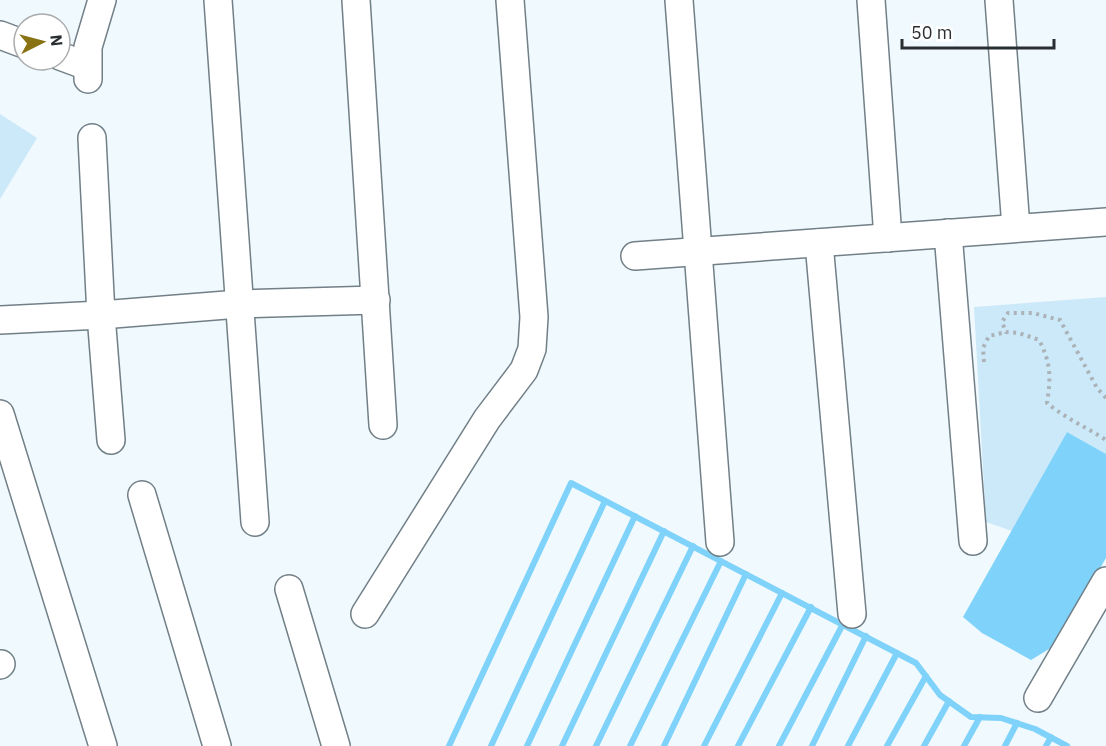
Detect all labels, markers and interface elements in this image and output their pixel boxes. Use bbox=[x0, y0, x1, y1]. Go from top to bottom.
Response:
north arrow bbox=[12, 12, 72, 72]
scale bar bbox=[902, 12, 1054, 50]
text: 50 m bbox=[911, 21, 953, 44]
text: N bbox=[46, 34, 67, 47]

